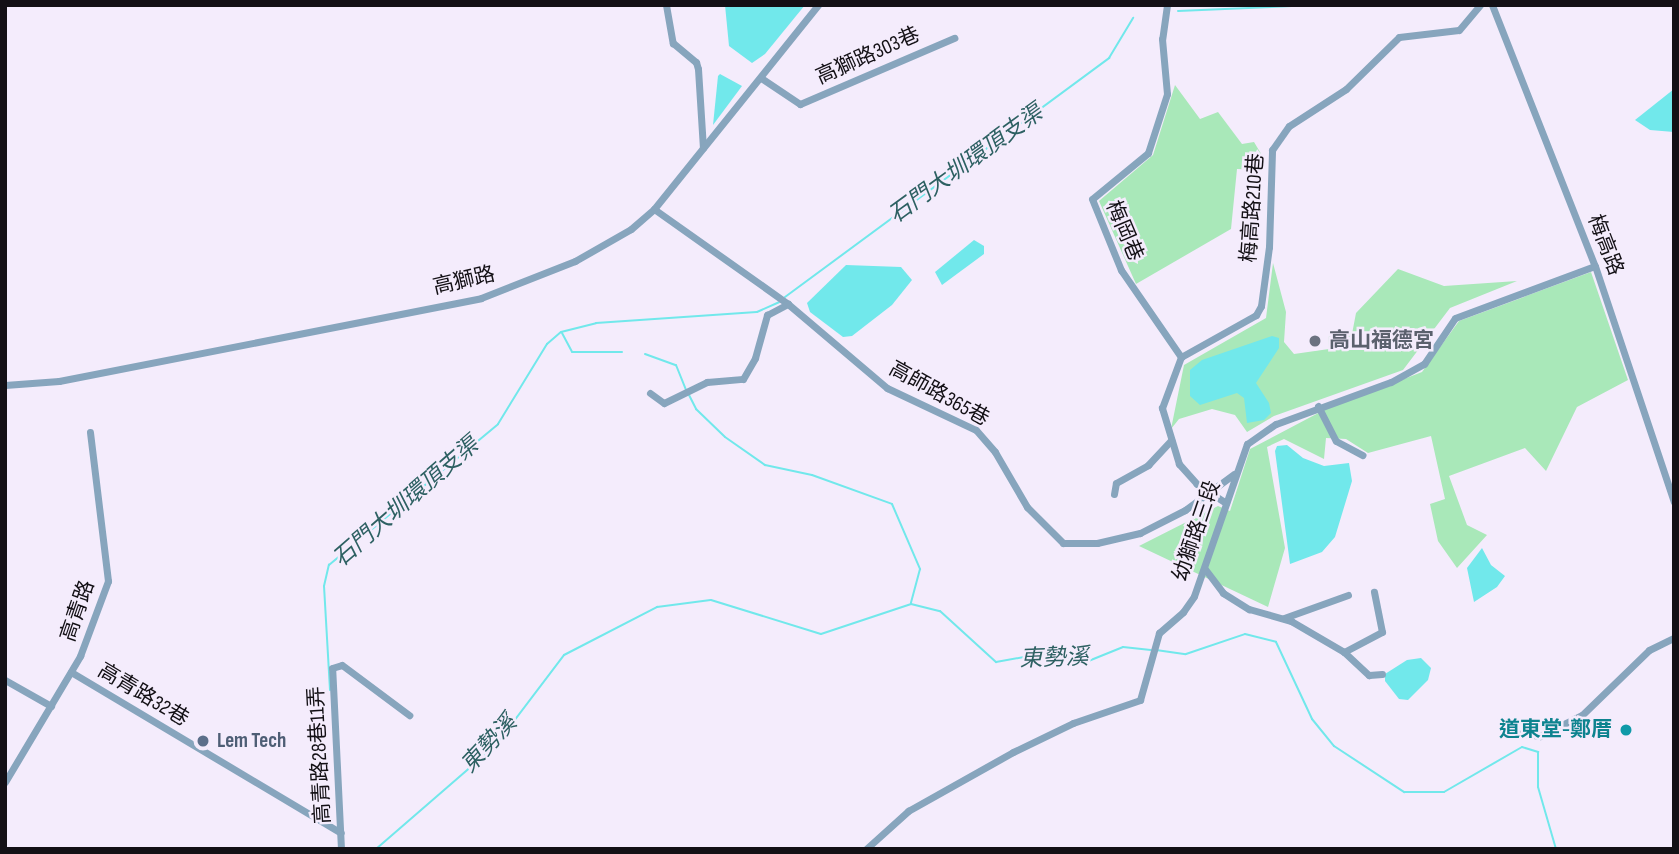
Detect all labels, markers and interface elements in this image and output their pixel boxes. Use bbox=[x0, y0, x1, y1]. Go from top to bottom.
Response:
street label: 高獅路303巷 bbox=[812, 22, 924, 90]
water label: 石門大圳環頂支渠 bbox=[883, 99, 1049, 229]
street label: 梅高路210巷 bbox=[1237, 153, 1269, 263]
street label: 梅岡巷 bbox=[1100, 197, 1148, 265]
street label: 梅高路 bbox=[1582, 211, 1628, 279]
street label: 高獅路 bbox=[430, 262, 498, 300]
place label: 高山福德宮 bbox=[1329, 328, 1434, 354]
marker: 高山福德宮 bbox=[1307, 333, 1323, 349]
street label: 高師路365巷 bbox=[885, 356, 993, 432]
water label: 石門大圳環頂支渠 bbox=[328, 431, 484, 573]
street label: 幼獅路三段 bbox=[1168, 477, 1226, 585]
street label: 高青路 bbox=[56, 577, 100, 645]
water label: 東勢溪 bbox=[1019, 643, 1089, 673]
street label: 高青路32巷 bbox=[93, 658, 193, 732]
street label: 高青路28巷11弄 bbox=[304, 686, 336, 824]
water label: 東勢溪 bbox=[455, 709, 523, 779]
place label: 道東堂-鄭厝 bbox=[1499, 717, 1612, 743]
marker: 道東堂-鄭厝 bbox=[1618, 722, 1634, 738]
place label: Lem Tech bbox=[217, 728, 286, 754]
marker: Lem Tech bbox=[195, 733, 211, 749]

